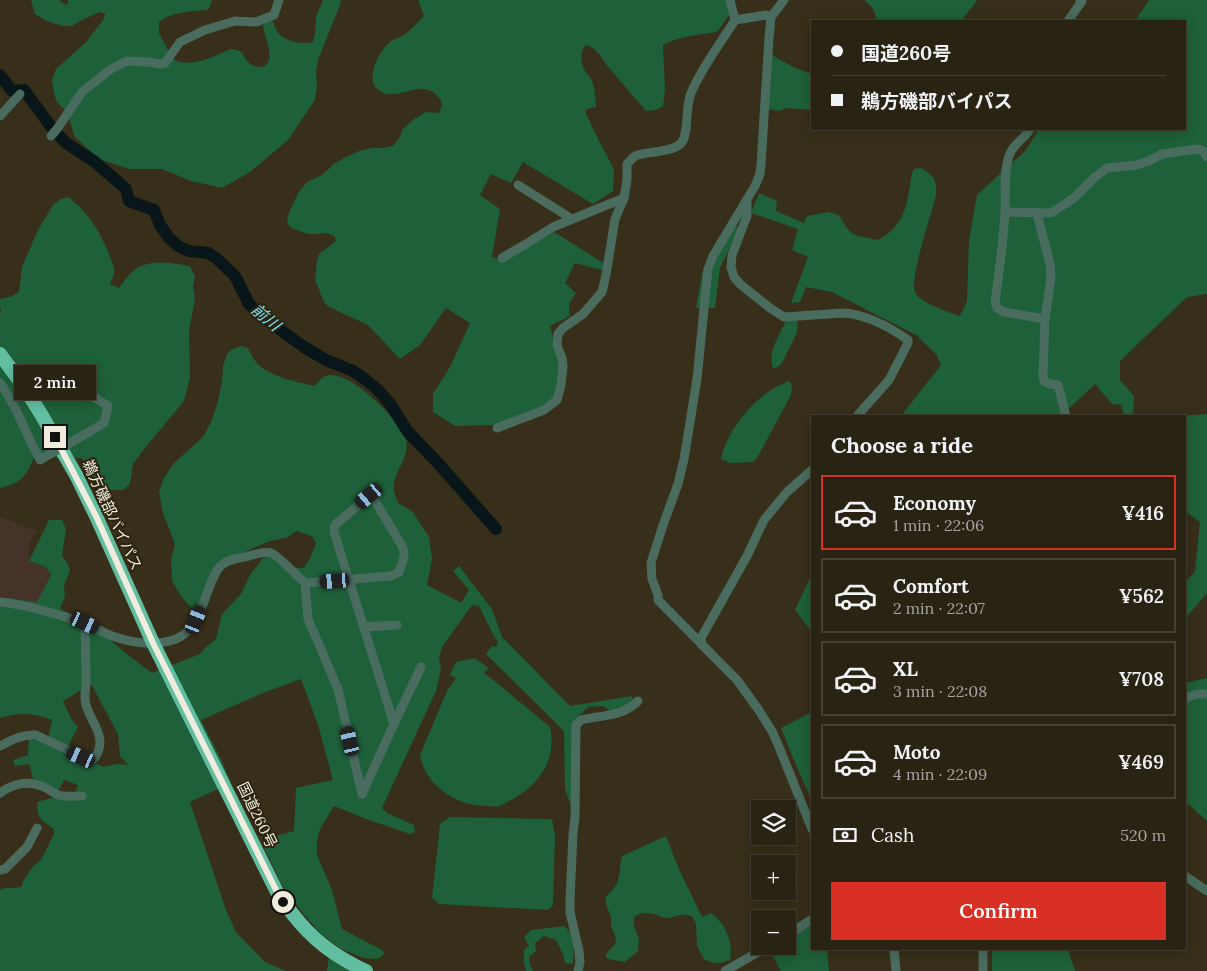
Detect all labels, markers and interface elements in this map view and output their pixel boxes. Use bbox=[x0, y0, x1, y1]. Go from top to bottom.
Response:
text: 国道260号 bbox=[861, 41, 951, 65]
text: 鵜方磯部バイパス bbox=[861, 89, 1013, 113]
water label: 前川 bbox=[247, 299, 286, 336]
callout: 2 min bbox=[14, 364, 96, 400]
text: 2 min bbox=[34, 372, 76, 392]
route end bbox=[44, 426, 66, 448]
text: Choose a ride bbox=[831, 431, 973, 459]
street label: 鵜方磯部バイパス bbox=[79, 457, 146, 573]
car bbox=[352, 481, 385, 511]
icon: car bbox=[833, 490, 878, 535]
text: Economy bbox=[893, 491, 976, 515]
text: ¥416 bbox=[1122, 501, 1164, 525]
text: 1 min · 22:06 bbox=[893, 515, 984, 535]
car bbox=[319, 572, 350, 590]
icon: car bbox=[833, 573, 878, 618]
text: Comfort bbox=[893, 574, 969, 598]
text: ¥562 bbox=[1119, 584, 1164, 608]
text: 2 min · 22:07 bbox=[893, 598, 985, 618]
car bbox=[183, 603, 208, 637]
car bbox=[68, 610, 101, 636]
icon: car bbox=[833, 656, 878, 701]
text: XL bbox=[893, 657, 918, 681]
text: ¥708 bbox=[1119, 667, 1164, 691]
text: 3 min · 22:08 bbox=[893, 681, 987, 701]
car bbox=[339, 725, 360, 757]
icon: car bbox=[833, 739, 878, 784]
text: Moto bbox=[893, 740, 940, 764]
car bbox=[64, 744, 97, 770]
text: ¥469 bbox=[1118, 750, 1164, 774]
text: 4 min · 22:09 bbox=[893, 764, 987, 784]
street label: 国道260号 bbox=[233, 779, 282, 851]
map controls bbox=[751, 800, 796, 955]
button: layers bbox=[751, 800, 796, 845]
icon: cash bbox=[831, 821, 859, 849]
text: Cash bbox=[871, 823, 914, 847]
text: 520 m bbox=[1120, 825, 1166, 845]
button: + bbox=[751, 855, 796, 900]
button: Confirm bbox=[831, 882, 1166, 940]
route start bbox=[272, 891, 294, 913]
button: − bbox=[751, 910, 796, 955]

